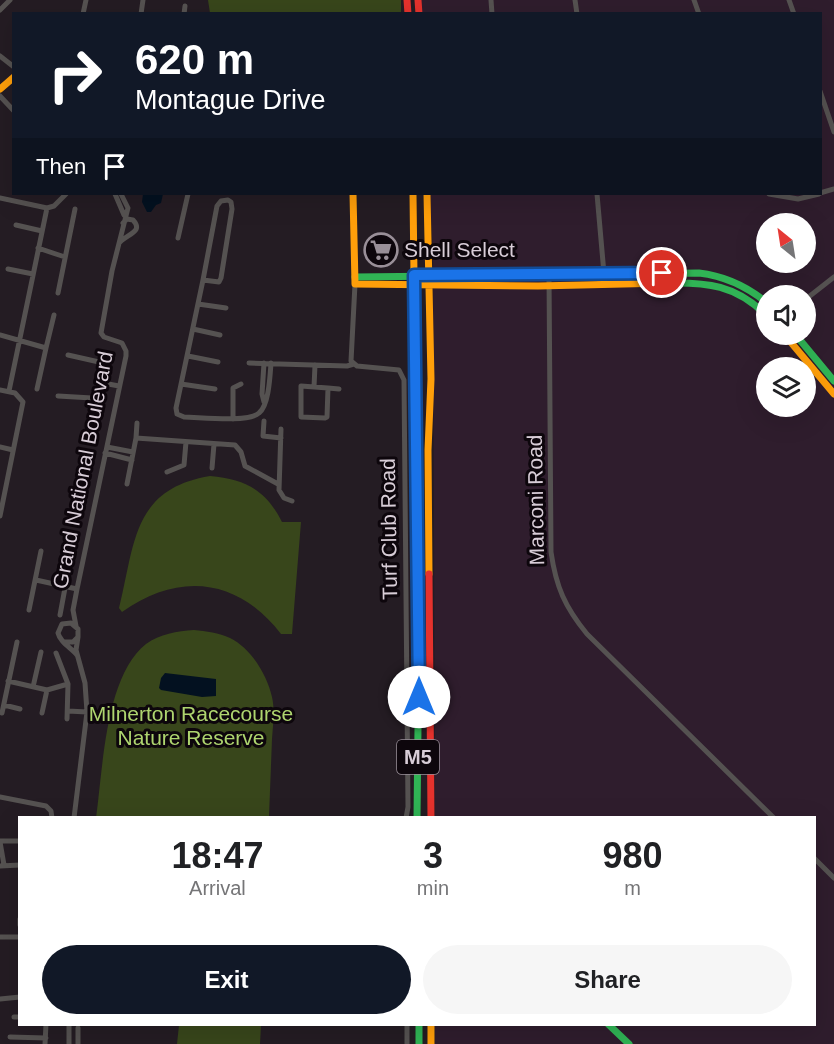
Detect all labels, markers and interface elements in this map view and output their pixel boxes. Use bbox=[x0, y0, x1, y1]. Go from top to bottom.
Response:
icon: right bbox=[36, 36, 114, 114]
text: 620 m bbox=[135, 36, 254, 83]
text: Montague Drive bbox=[135, 85, 326, 115]
icon: arrive bbox=[98, 150, 131, 183]
text: Then bbox=[36, 154, 86, 179]
north arrow bbox=[756, 213, 816, 273]
map controls bbox=[756, 213, 816, 417]
supermarket icon: Shell Select bbox=[363, 232, 399, 268]
place label: Shell Select bbox=[404, 238, 515, 261]
pin bbox=[636, 247, 687, 298]
icon: arrive bbox=[645, 256, 678, 289]
button: sound bbox=[756, 285, 816, 345]
street label: Grand National Boulevard bbox=[48, 349, 117, 591]
button: layers bbox=[756, 357, 816, 417]
street label: Marconi Road bbox=[523, 434, 548, 566]
street label: Turf Club Road bbox=[376, 458, 401, 600]
position arrow bbox=[387, 665, 451, 729]
park label: Milnerton Racecourse Nature Reserve bbox=[89, 702, 293, 749]
road number: M5 bbox=[397, 740, 439, 774]
text: 18:47 bbox=[171, 835, 263, 876]
text: 3 bbox=[423, 835, 443, 876]
text: 980 bbox=[602, 835, 663, 876]
text: Arrival bbox=[189, 877, 246, 899]
text: min bbox=[417, 877, 449, 899]
text: m bbox=[624, 877, 641, 899]
button: Exit bbox=[42, 945, 411, 1014]
button: Share bbox=[423, 945, 792, 1014]

